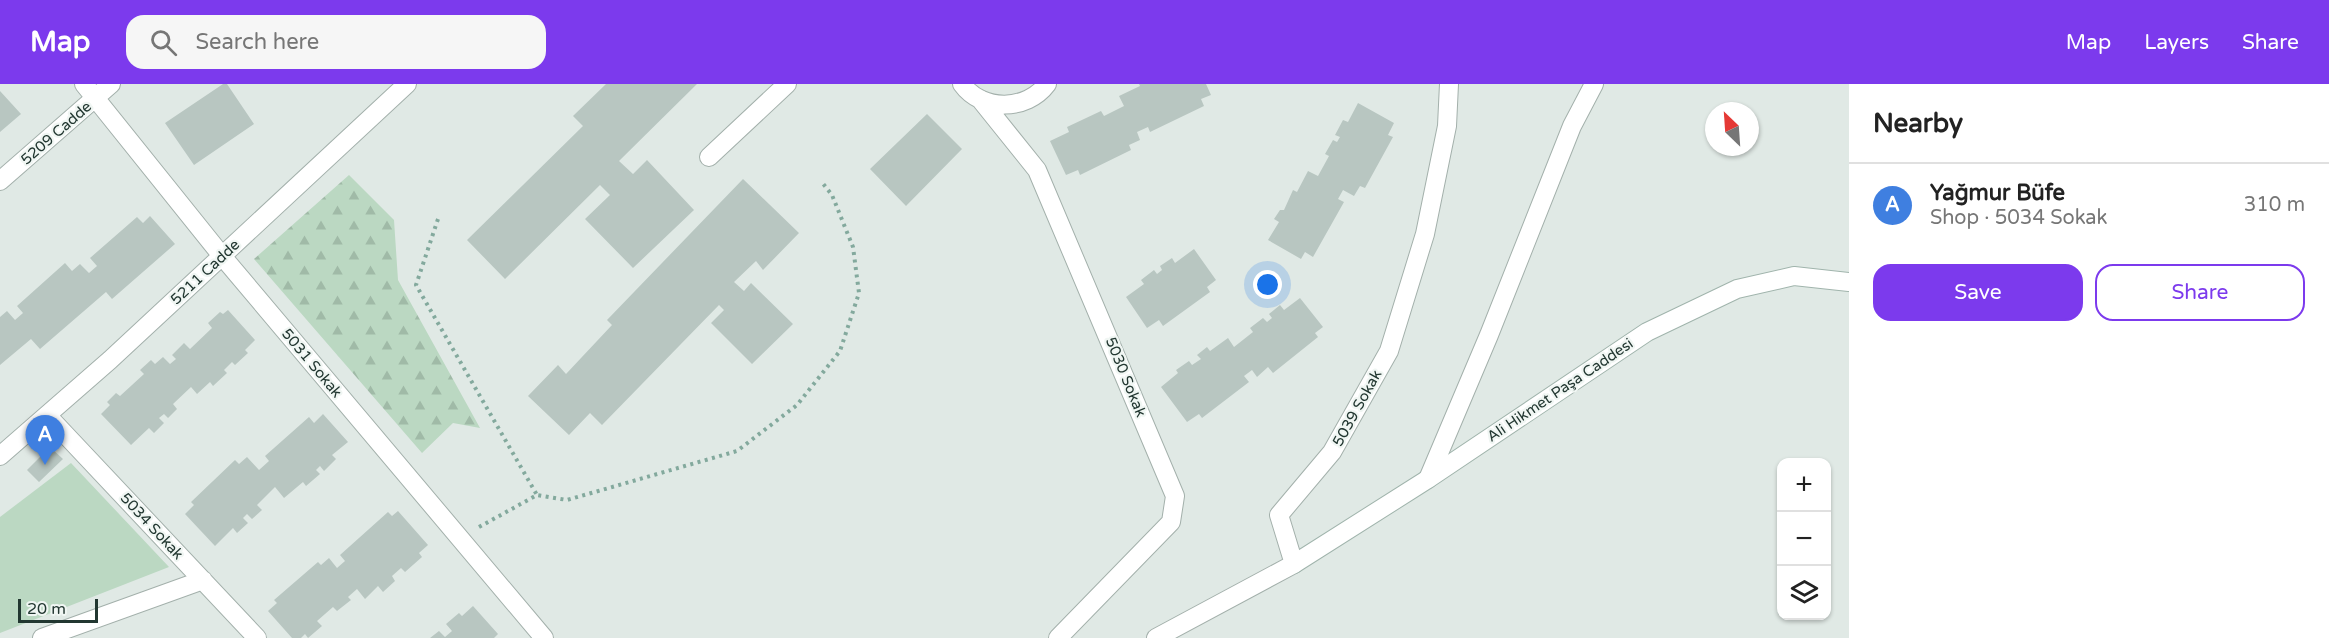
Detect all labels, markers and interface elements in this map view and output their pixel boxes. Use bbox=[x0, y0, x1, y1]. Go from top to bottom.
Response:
search box bbox=[126, 15, 546, 69]
text: Map bbox=[30, 25, 90, 59]
icon: search bbox=[147, 26, 180, 59]
text: Search here bbox=[195, 29, 319, 55]
text: Map bbox=[2066, 30, 2111, 55]
text: Layers bbox=[2144, 30, 2209, 55]
text: Share bbox=[2242, 30, 2299, 55]
street label: 5209 Cadde bbox=[17, 97, 95, 169]
north arrow bbox=[1705, 102, 1759, 156]
text: Nearby bbox=[1873, 108, 1963, 139]
text: Yağmur Büfe bbox=[1930, 180, 2065, 206]
text: A bbox=[1885, 193, 1900, 217]
text: 310 m bbox=[2244, 193, 2305, 217]
text: Shop · 5034 Sokak bbox=[1930, 206, 2107, 230]
street label: 5211 Cadde bbox=[167, 235, 243, 309]
button: Save bbox=[1873, 264, 2083, 321]
button: Share bbox=[2095, 264, 2305, 321]
your location bbox=[1253, 270, 1282, 299]
street label: 5031 Sokak bbox=[278, 325, 346, 401]
street label: 5030 Sokak bbox=[1102, 334, 1150, 420]
street label: Ali Hikmet Paşa Caddesi bbox=[1484, 334, 1636, 446]
street label: 5039 Sokak bbox=[1329, 367, 1385, 449]
pin: A bbox=[26, 416, 64, 465]
map controls bbox=[1777, 458, 1831, 620]
button: + bbox=[1777, 458, 1831, 512]
street label: 5034 Sokak bbox=[117, 489, 187, 563]
button: − bbox=[1777, 512, 1831, 566]
button: layers bbox=[1777, 566, 1831, 620]
scale bar bbox=[18, 596, 98, 624]
text: 20 m bbox=[27, 599, 66, 619]

